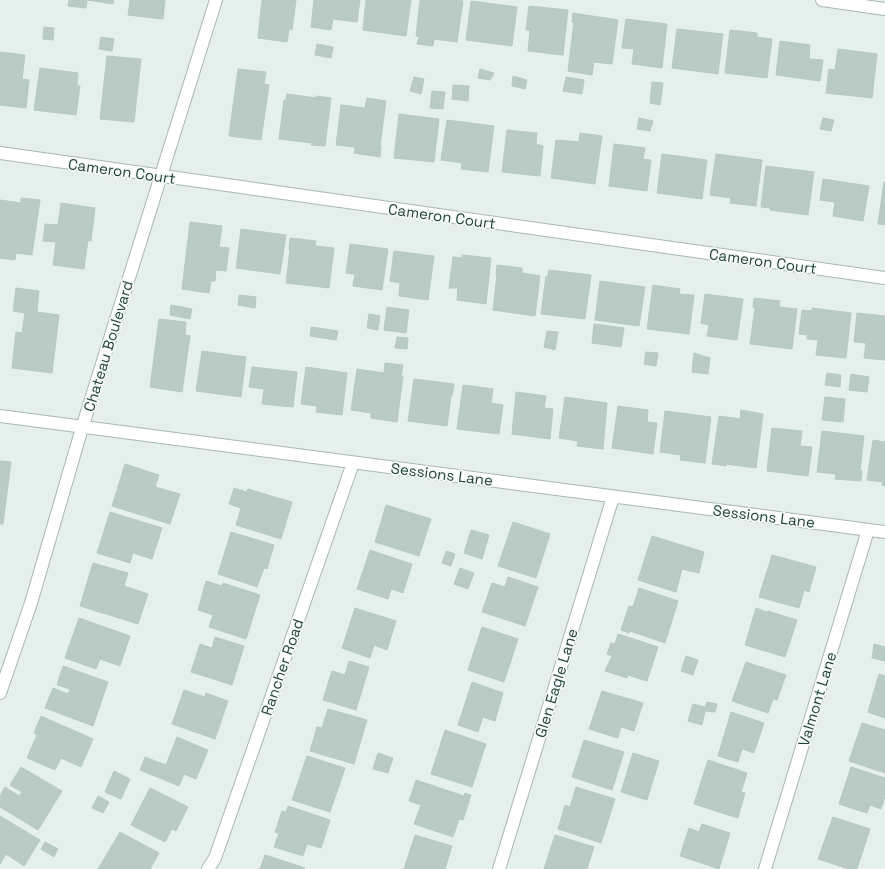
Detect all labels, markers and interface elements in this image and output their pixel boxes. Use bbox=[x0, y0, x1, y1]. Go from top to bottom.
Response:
street label: Cameron Court bbox=[67, 154, 177, 188]
street label: Cameron Court bbox=[387, 199, 497, 233]
street label: Cameron Court bbox=[708, 244, 818, 278]
street label: Chateau Boulevard bbox=[79, 278, 137, 414]
street label: Sessions Lane bbox=[390, 458, 494, 490]
street label: Sessions Lane bbox=[712, 500, 816, 532]
street label: Rancher Road bbox=[257, 616, 307, 718]
street label: Glen Eagle Lane bbox=[530, 626, 582, 740]
street label: Valmont Lane bbox=[794, 649, 840, 749]

